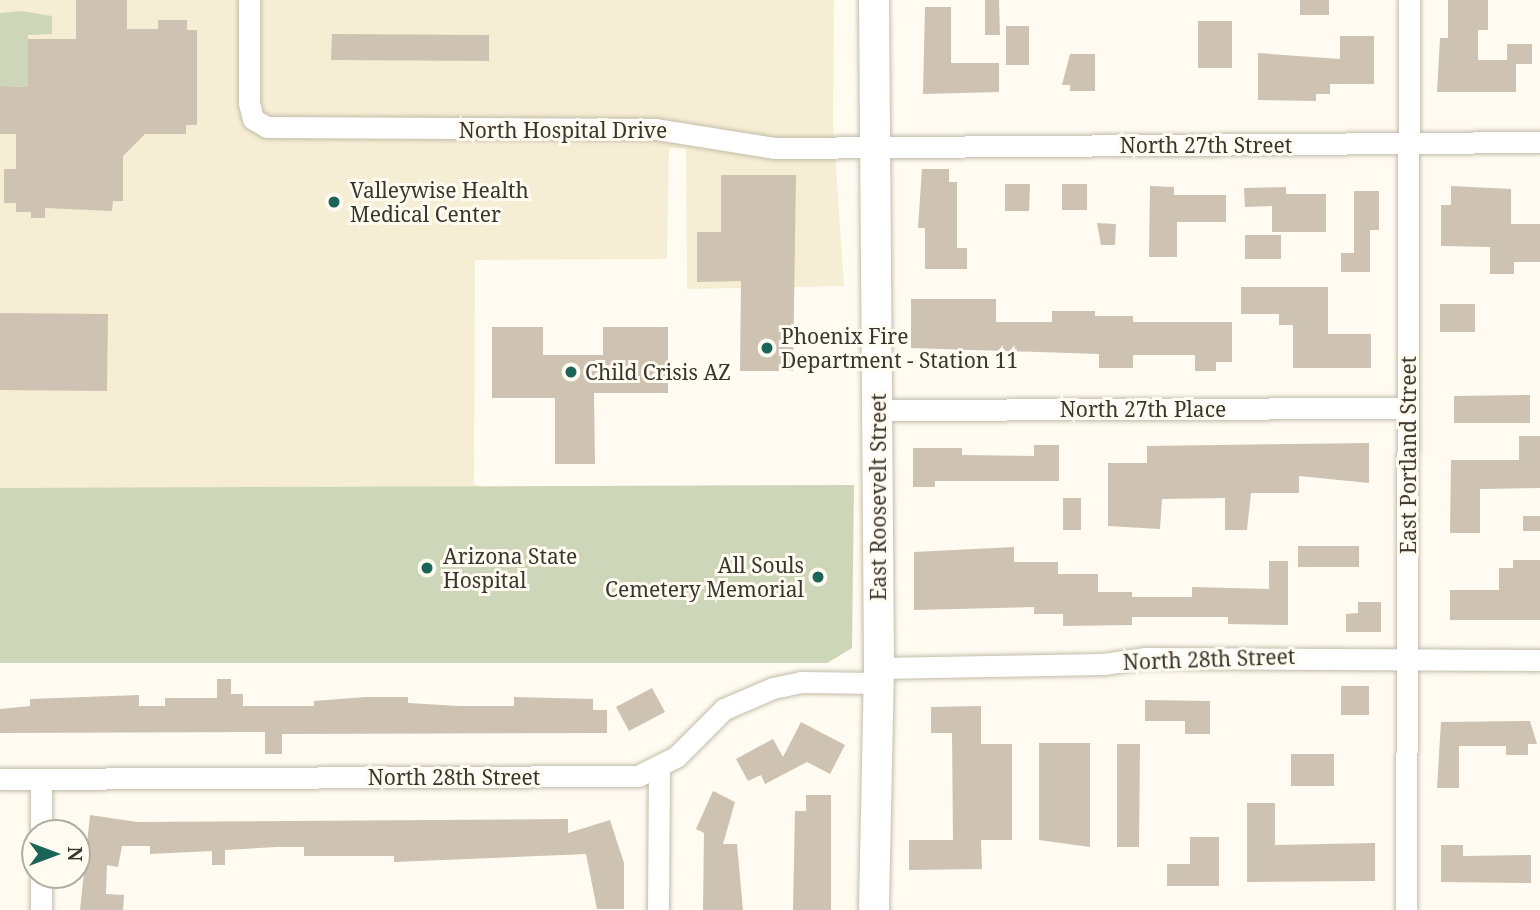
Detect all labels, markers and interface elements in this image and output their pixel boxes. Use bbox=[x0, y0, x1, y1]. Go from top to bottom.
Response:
street label: North Hospital Drive bbox=[459, 117, 667, 143]
street label: North 27th Street bbox=[1120, 132, 1292, 158]
place label: Valleywise Health Medical Center bbox=[350, 177, 529, 227]
marker: Valleywise Health Medical Center bbox=[324, 192, 344, 212]
place label: Phoenix Fire Department - Station 11 bbox=[781, 323, 1018, 373]
marker: Phoenix Fire Department - Station 11 bbox=[759, 340, 775, 356]
street label: East Portland Street bbox=[1395, 356, 1421, 554]
place label: Child Crisis AZ bbox=[585, 359, 731, 385]
marker: Child Crisis AZ bbox=[563, 364, 579, 380]
street label: East Roosevelt Street bbox=[865, 393, 891, 601]
street label: North 27th Place bbox=[1060, 396, 1226, 422]
place label: Arizona State Hospital bbox=[443, 543, 577, 593]
place label: All Souls Cemetery Memorial bbox=[605, 552, 804, 602]
marker: Arizona State Hospital bbox=[417, 558, 437, 578]
marker: All Souls Cemetery Memorial bbox=[810, 569, 826, 585]
street label: North 28th Street bbox=[1122, 643, 1296, 675]
street label: North 28th Street bbox=[368, 764, 540, 790]
north arrow bbox=[21, 819, 91, 889]
text: N bbox=[62, 847, 88, 861]

